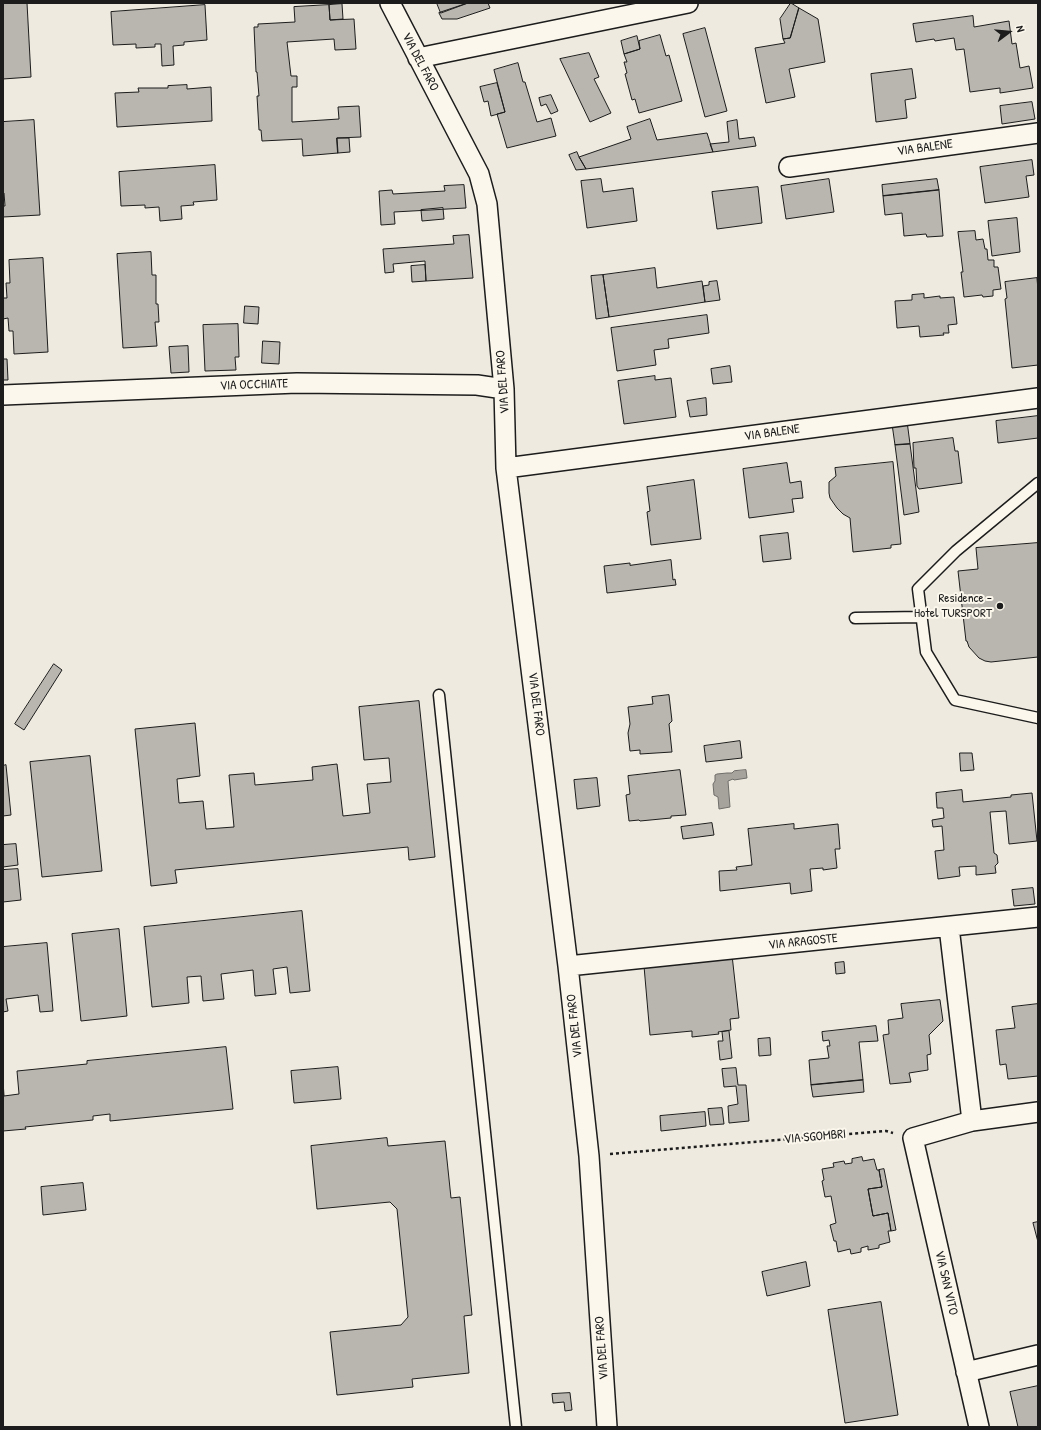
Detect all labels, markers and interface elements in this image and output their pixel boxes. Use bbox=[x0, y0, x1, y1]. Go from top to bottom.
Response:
north arrow bbox=[989, 12, 1029, 52]
text: N bbox=[1013, 24, 1028, 33]
street label: VIA DEL FARO bbox=[398, 30, 442, 94]
street label: VIA BALENE bbox=[896, 136, 954, 160]
street label: VIA DEL FARO bbox=[493, 350, 513, 414]
street label: VIA OCCHIATE bbox=[220, 376, 288, 394]
street label: VIA BALENE bbox=[743, 421, 801, 445]
place label: Residence - Hotel TURSPORT bbox=[914, 591, 992, 622]
marker: Residence - Hotel TURSPORT bbox=[995, 601, 1005, 611]
street label: VIA DEL FARO bbox=[524, 671, 548, 737]
street label: VIA ARAGOSTE bbox=[768, 931, 838, 953]
street label: VIA DEL FARO bbox=[564, 993, 586, 1059]
street label: VIA SGOMBRI bbox=[783, 1127, 847, 1147]
street label: VIA SAN VITO bbox=[931, 1249, 961, 1317]
street label: VIA DEL FARO bbox=[592, 1316, 612, 1380]

